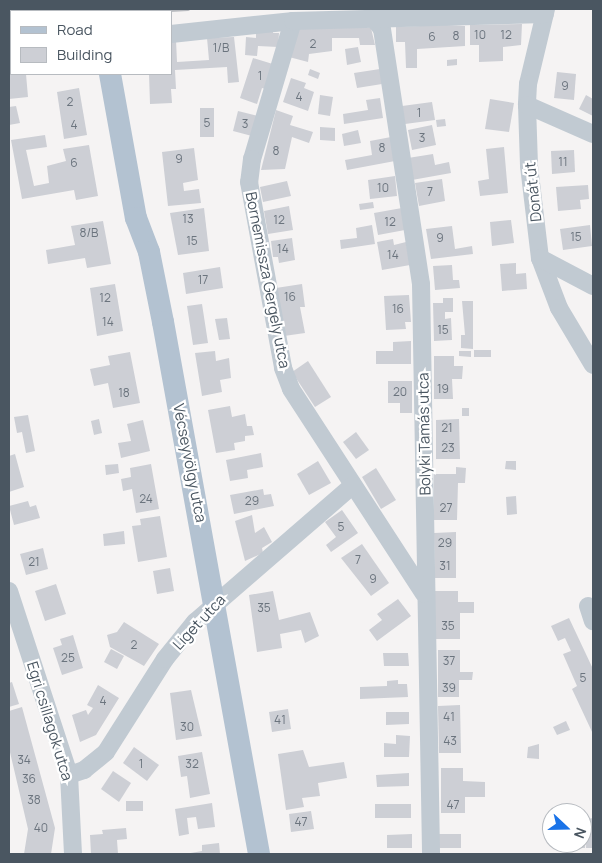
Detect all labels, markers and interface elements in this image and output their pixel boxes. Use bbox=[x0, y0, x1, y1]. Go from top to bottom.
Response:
legend bbox=[10, 10, 172, 75]
text: Road bbox=[57, 19, 93, 40]
house number: 10 bbox=[474, 28, 486, 42]
house number: 12 bbox=[500, 28, 512, 42]
house number: 8 bbox=[453, 29, 459, 43]
house number: 6 bbox=[428, 30, 436, 44]
house number: 2 bbox=[310, 37, 316, 51]
house number: 1/B bbox=[213, 41, 229, 55]
text: Building bbox=[57, 44, 112, 65]
house number: 1 bbox=[258, 69, 262, 83]
house number: 9 bbox=[561, 79, 569, 93]
house number: 4 bbox=[295, 90, 303, 104]
house number: 2 bbox=[67, 95, 73, 109]
house number: 1 bbox=[417, 106, 421, 120]
house number: 5 bbox=[204, 116, 210, 130]
house number: 3 bbox=[242, 117, 248, 131]
house number: 4 bbox=[70, 118, 78, 132]
house number: 3 bbox=[419, 131, 425, 145]
house number: 8 bbox=[379, 141, 385, 155]
house number: 8 bbox=[273, 144, 279, 158]
house number: 9 bbox=[175, 152, 183, 166]
house number: 11 bbox=[558, 155, 568, 169]
house number: 6 bbox=[70, 156, 78, 170]
street label: Donát út bbox=[521, 161, 545, 223]
house number: 10 bbox=[377, 181, 389, 195]
house number: 7 bbox=[427, 185, 433, 199]
street label: Bornemissza Gergely utca bbox=[242, 190, 294, 370]
house number: 13 bbox=[182, 212, 194, 226]
house number: 12 bbox=[273, 213, 285, 227]
house number: 12 bbox=[384, 215, 396, 229]
house number: 8/B bbox=[80, 226, 98, 240]
house number: 15 bbox=[570, 230, 582, 244]
house number: 9 bbox=[436, 231, 444, 245]
house number: 15 bbox=[186, 234, 198, 248]
house number: 14 bbox=[277, 242, 289, 256]
house number: 14 bbox=[387, 248, 399, 262]
house number: 17 bbox=[198, 273, 208, 287]
house number: 16 bbox=[284, 290, 296, 304]
house number: 12 bbox=[99, 291, 111, 305]
house number: 16 bbox=[392, 302, 404, 316]
house number: 14 bbox=[102, 315, 114, 329]
house number: 15 bbox=[437, 323, 449, 337]
street label: Bolyki Tamás utca bbox=[414, 372, 434, 496]
house number: 19 bbox=[437, 382, 449, 396]
house number: 20 bbox=[393, 385, 407, 399]
house number: 18 bbox=[118, 386, 130, 400]
street label: Vécseyvölgy utca bbox=[170, 402, 210, 524]
house number: 21 bbox=[441, 421, 453, 435]
house number: 23 bbox=[441, 441, 455, 455]
house number: 24 bbox=[139, 492, 153, 506]
house number: 29 bbox=[245, 494, 259, 508]
house number: 27 bbox=[440, 501, 452, 515]
house number: 5 bbox=[338, 520, 344, 534]
house number: 29 bbox=[438, 536, 452, 550]
house number: 7 bbox=[355, 553, 361, 567]
house number: 21 bbox=[28, 555, 40, 569]
house number: 31 bbox=[439, 559, 451, 573]
house number: 9 bbox=[369, 572, 377, 586]
street label: Liget utca bbox=[169, 591, 229, 653]
house number: 35 bbox=[257, 601, 271, 615]
house number: 35 bbox=[441, 619, 455, 633]
house number: 2 bbox=[131, 638, 137, 652]
house number: 25 bbox=[61, 651, 75, 665]
house number: 37 bbox=[443, 654, 455, 668]
street label: Egri csillagok utca bbox=[23, 659, 77, 783]
house number: 5 bbox=[580, 671, 586, 685]
house number: 39 bbox=[442, 681, 456, 695]
house number: 4 bbox=[99, 694, 107, 708]
house number: 41 bbox=[443, 710, 455, 724]
house number: 41 bbox=[274, 713, 286, 727]
house number: 30 bbox=[180, 720, 194, 734]
house number: 43 bbox=[443, 734, 457, 748]
house number: 34 bbox=[17, 753, 31, 767]
house number: 1 bbox=[139, 757, 143, 771]
house number: 32 bbox=[185, 757, 199, 771]
house number: 36 bbox=[22, 772, 36, 786]
house number: 38 bbox=[27, 793, 41, 807]
house number: 47 bbox=[446, 798, 460, 812]
north arrow bbox=[542, 803, 592, 853]
house number: 47 bbox=[294, 815, 308, 829]
house number: 40 bbox=[34, 821, 48, 835]
text: N bbox=[570, 825, 591, 841]

